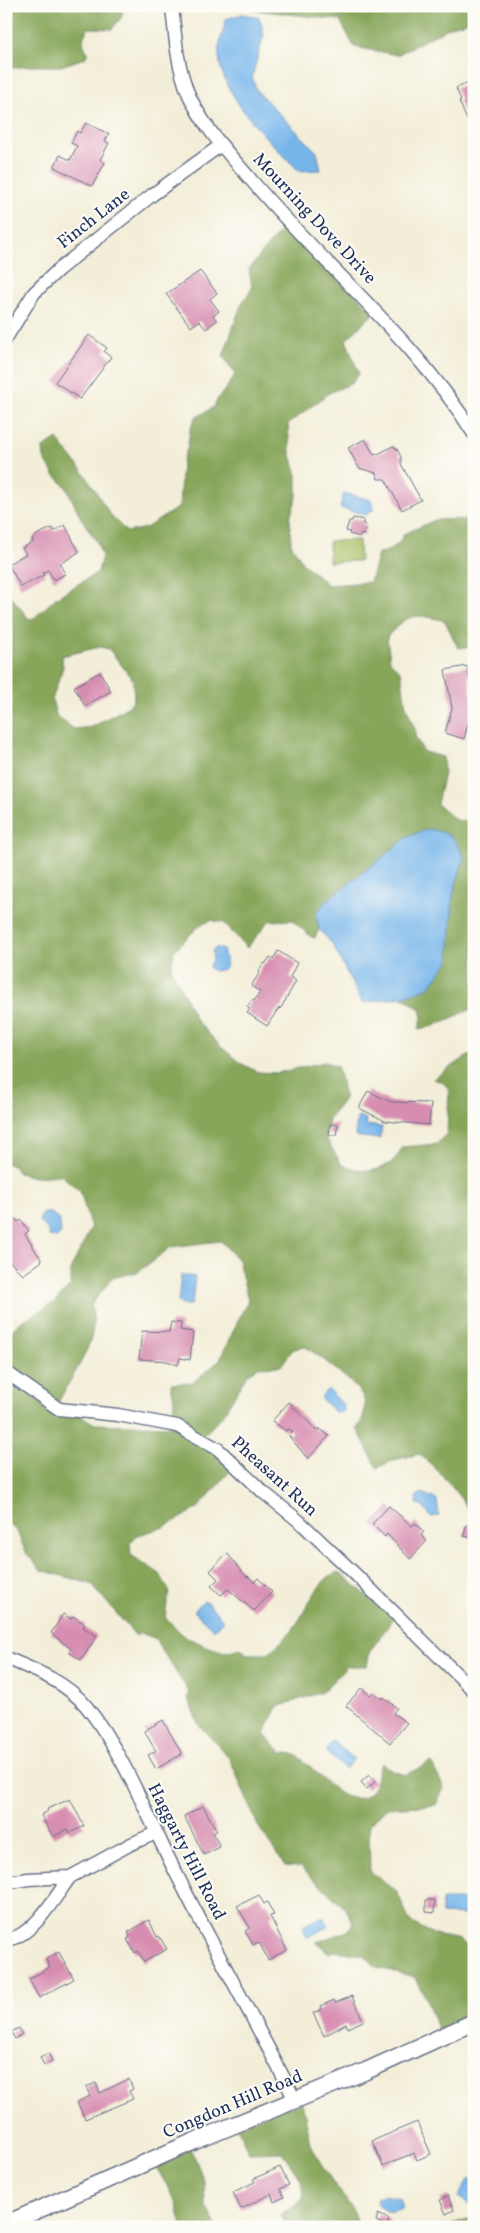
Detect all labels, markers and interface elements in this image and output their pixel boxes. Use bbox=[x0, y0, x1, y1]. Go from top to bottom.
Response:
street label: Mourning Dove Drive bbox=[246, 148, 382, 290]
street label: Finch Lane bbox=[52, 183, 136, 255]
street label: Pheasant Run bbox=[225, 1431, 323, 1523]
street label: Haggarty Hill Road bbox=[141, 1779, 231, 1925]
street label: Congdon Hill Road bbox=[159, 2064, 307, 2146]

